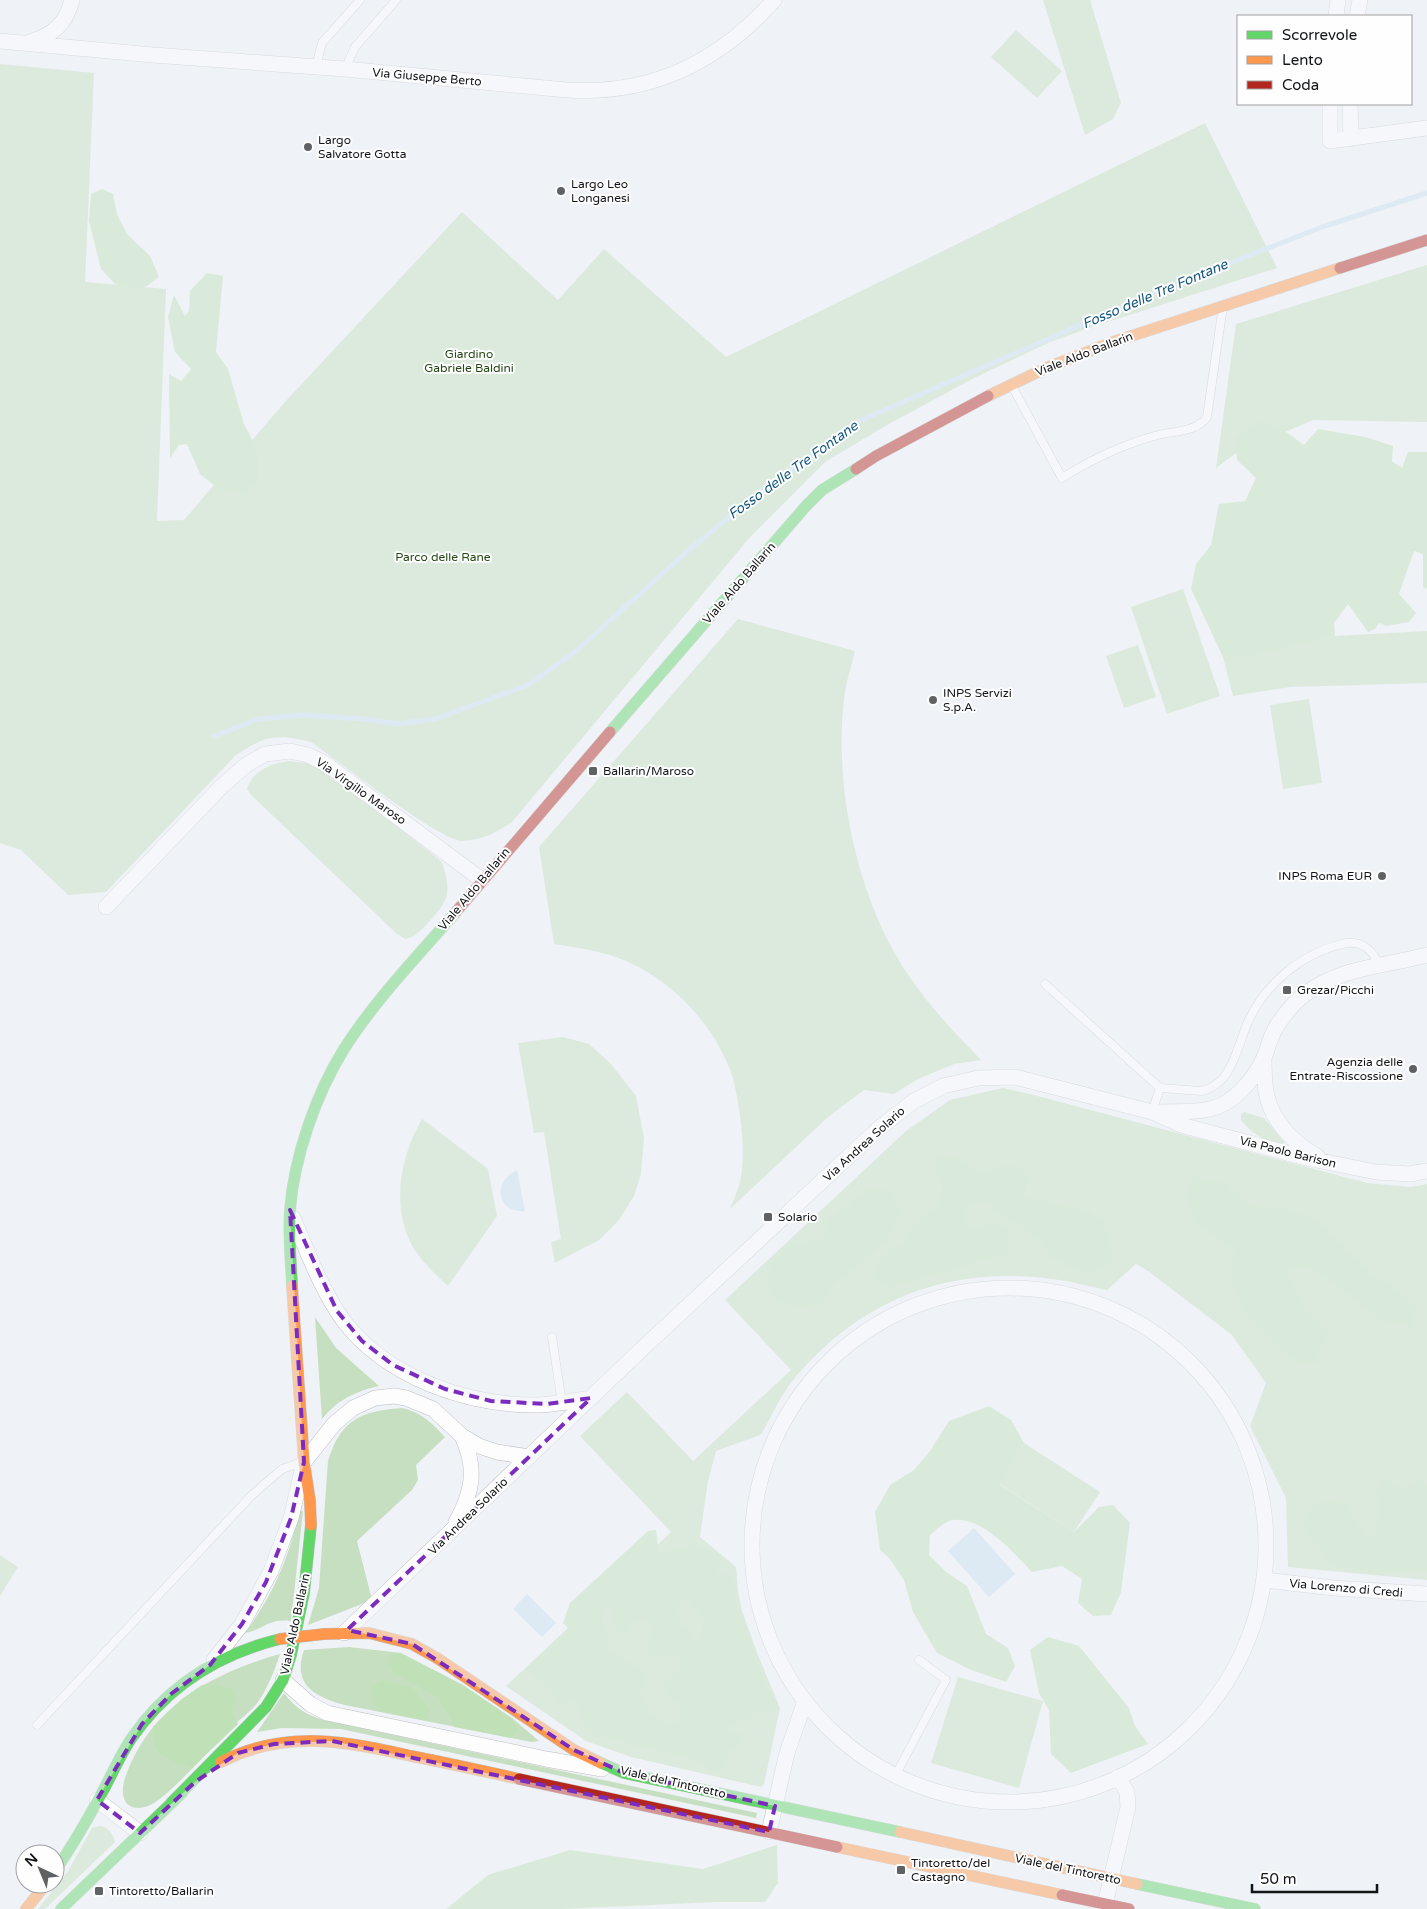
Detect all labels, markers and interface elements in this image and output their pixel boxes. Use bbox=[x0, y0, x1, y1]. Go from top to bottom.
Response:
legend bbox=[1237, 15, 1412, 105]
text: Scorrevole bbox=[1282, 26, 1357, 44]
text: Lento bbox=[1282, 51, 1323, 69]
street label: Via Giuseppe Berto bbox=[372, 65, 482, 89]
text: Coda bbox=[1282, 76, 1319, 94]
place label: Largo Salvatore Gotta bbox=[318, 133, 406, 161]
marker: Largo Salvatore Gotta bbox=[302, 141, 314, 153]
place label: Largo Leo Longanesi bbox=[571, 177, 630, 205]
marker: Largo Leo Longanesi bbox=[555, 185, 567, 197]
water label: Fosso delle Tre Fontane bbox=[1080, 255, 1231, 332]
street label: Viale Aldo Ballarin bbox=[1033, 329, 1135, 379]
park label: Giardino Gabriele Baldini bbox=[424, 347, 514, 375]
water label: Fosso delle Tre Fontane bbox=[725, 417, 862, 523]
street label: Viale Aldo Ballarin bbox=[700, 539, 778, 627]
park label: Parco delle Rane bbox=[395, 550, 491, 564]
place label: INPS Servizi S.p.A. bbox=[943, 686, 1012, 714]
marker: INPS Servizi S.p.A. bbox=[927, 694, 939, 706]
street label: Via Virgilio Maroso bbox=[313, 755, 409, 827]
place label: Ballarin/Maroso bbox=[603, 764, 694, 778]
marker: Ballarin/Maroso bbox=[587, 765, 599, 777]
street label: Viale Aldo Ballarin bbox=[435, 845, 513, 933]
place label: INPS Roma EUR bbox=[1278, 869, 1372, 883]
marker: INPS Roma EUR bbox=[1376, 870, 1388, 882]
place label: Grezar/Picchi bbox=[1297, 983, 1374, 997]
marker: Grezar/Picchi bbox=[1281, 984, 1293, 996]
place label: Agenzia delle Entrate-Riscossione bbox=[1289, 1055, 1403, 1083]
marker: Agenzia delle Entrate-Riscossione bbox=[1407, 1063, 1419, 1075]
street label: Via Andrea Solario bbox=[820, 1104, 908, 1184]
street label: Via Paolo Barison bbox=[1238, 1133, 1338, 1171]
place label: Solario bbox=[778, 1210, 817, 1224]
marker: Solario bbox=[762, 1211, 774, 1223]
street label: Via Andrea Solario bbox=[425, 1474, 511, 1558]
street label: Viale Aldo Ballarin bbox=[277, 1572, 313, 1676]
street label: Via Lorenzo di Credi bbox=[1289, 1576, 1403, 1600]
street label: Viale del Tintoretto bbox=[619, 1763, 727, 1801]
north arrow bbox=[15, 1844, 65, 1894]
text: N bbox=[21, 1850, 41, 1870]
street label: Viale del Tintoretto bbox=[1014, 1851, 1122, 1887]
place label: Tintoretto/del Castagno bbox=[911, 1856, 990, 1884]
scale bar bbox=[1252, 1862, 1377, 1894]
marker: Tintoretto/del Castagno bbox=[895, 1864, 907, 1876]
text: 50 m bbox=[1260, 1870, 1297, 1888]
place label: Tintoretto/Ballarin bbox=[109, 1884, 214, 1898]
marker: Tintoretto/Ballarin bbox=[93, 1885, 105, 1897]

